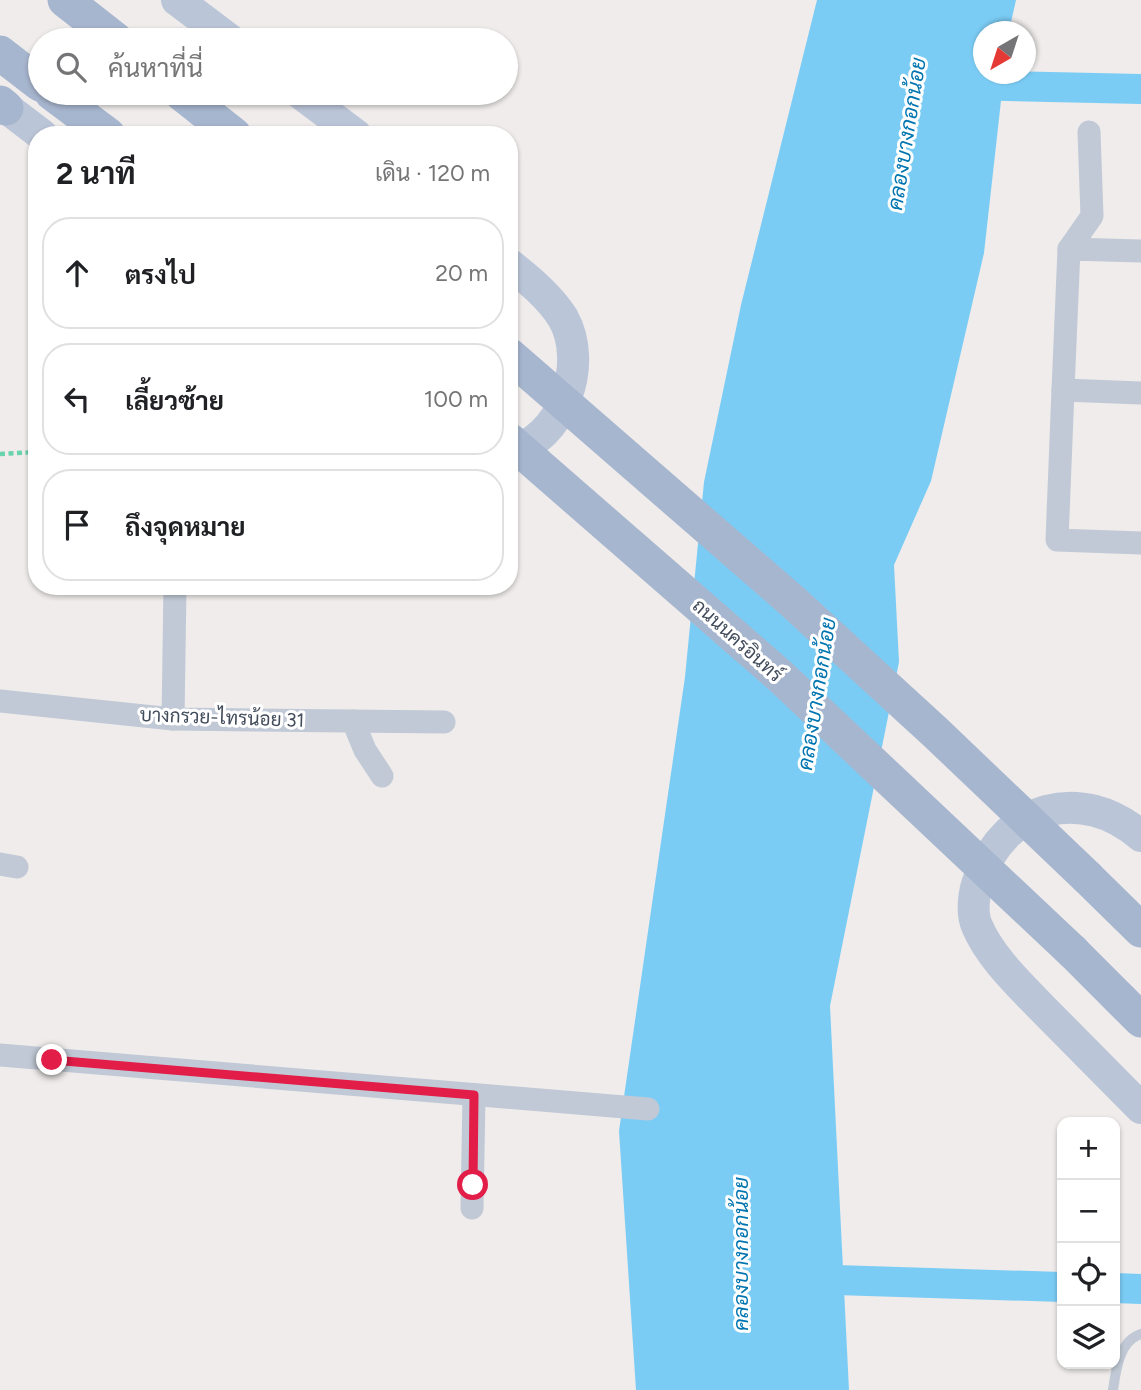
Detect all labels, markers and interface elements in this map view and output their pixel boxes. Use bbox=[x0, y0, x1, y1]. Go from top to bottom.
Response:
north arrow bbox=[973, 21, 1036, 84]
search box bbox=[28, 28, 518, 105]
icon: search bbox=[52, 48, 90, 86]
text: ค้นหาที่นี่ bbox=[108, 52, 203, 84]
water label: คลองบางกอกน้อย bbox=[882, 56, 931, 212]
text: 2 นาที bbox=[56, 155, 136, 192]
text: เดิน · 120 m bbox=[375, 159, 490, 187]
icon: ahead bbox=[58, 254, 96, 292]
text: ตรงไป bbox=[125, 259, 196, 291]
text: 20 m bbox=[435, 259, 488, 287]
icon: left bbox=[58, 380, 96, 418]
text: เลี้ยวซ้าย bbox=[125, 385, 224, 417]
text: 100 m bbox=[424, 385, 488, 413]
icon: arrive bbox=[58, 506, 96, 544]
text: ถึงจุดหมาย bbox=[125, 511, 246, 543]
street label: ถนนนครอินทร์ bbox=[688, 593, 788, 687]
water label: คลองบางกอกน้อย bbox=[792, 616, 841, 772]
street label: บางกรวย-ไทรน้อย 31 bbox=[139, 702, 305, 732]
route end bbox=[36, 1044, 67, 1075]
map controls bbox=[1057, 1117, 1120, 1369]
button: + bbox=[1057, 1117, 1120, 1180]
route start bbox=[457, 1169, 488, 1200]
water label: คลองบางกอกน้อย bbox=[728, 1177, 753, 1331]
button: − bbox=[1057, 1180, 1120, 1243]
button: locate bbox=[1057, 1243, 1120, 1306]
button: layers bbox=[1057, 1306, 1120, 1369]

